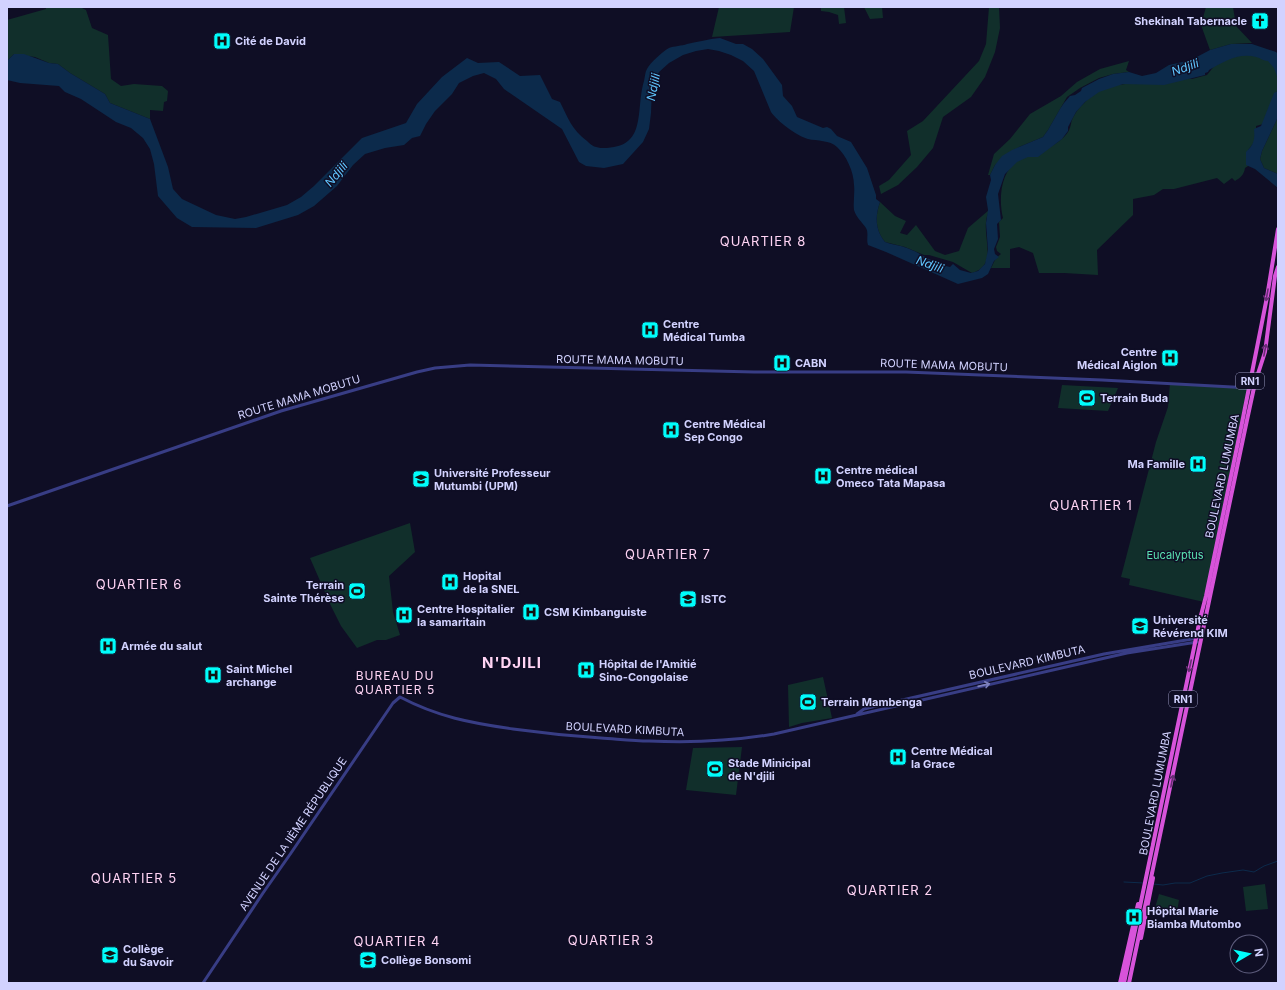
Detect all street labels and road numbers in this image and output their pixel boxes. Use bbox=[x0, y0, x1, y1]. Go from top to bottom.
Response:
street label: ROUTE MAMA MOBUTU bbox=[556, 352, 684, 368]
street label: ROUTE MAMA MOBUTU bbox=[880, 356, 1008, 374]
street label: ROUTE MAMA MOBUTU bbox=[236, 372, 362, 422]
road number: RN1 bbox=[1236, 373, 1264, 389]
street label: BOULEVARD LUMUMBA bbox=[1202, 412, 1242, 539]
street label: BOULEVARD KIMBUTA bbox=[968, 642, 1087, 682]
road number: RN1 bbox=[1169, 691, 1197, 707]
street label: BOULEVARD KIMBUTA bbox=[565, 719, 685, 739]
street label: BOULEVARD LUMUMBA bbox=[1136, 729, 1174, 856]
street label: AVENUE DE LA IIÈME RÉPUBLIQUE bbox=[236, 754, 350, 914]

